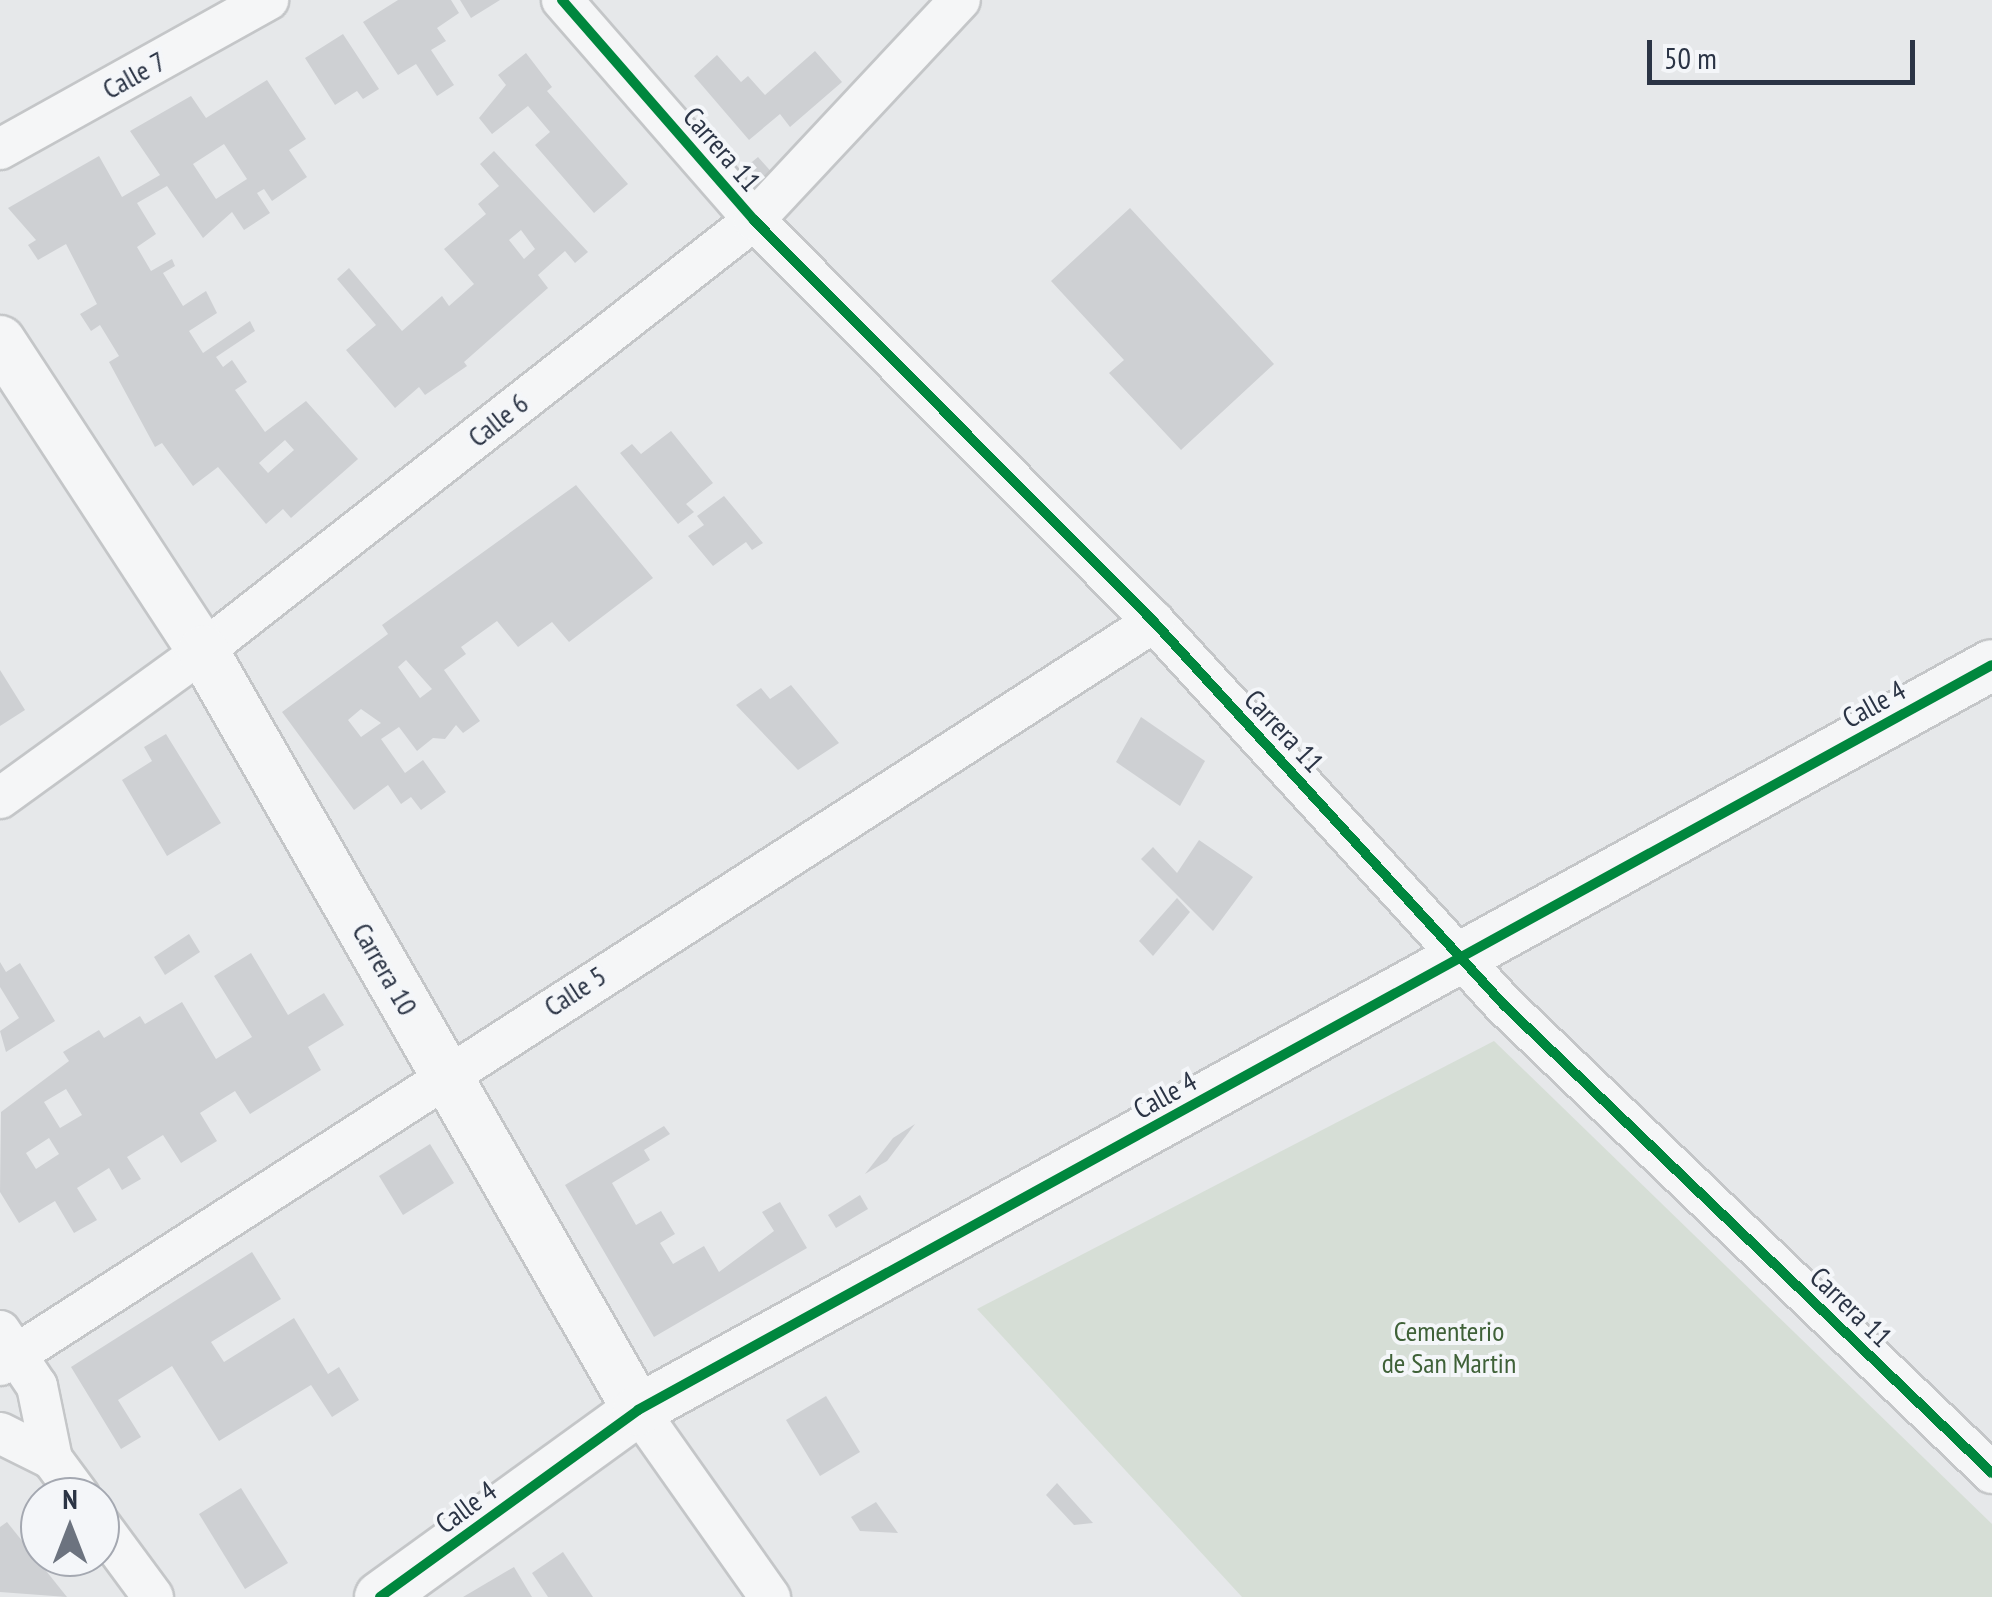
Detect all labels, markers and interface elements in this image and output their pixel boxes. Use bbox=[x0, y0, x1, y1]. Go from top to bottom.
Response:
scale bar bbox=[1652, 20, 1920, 82]
text: 50 m bbox=[1664, 38, 1717, 77]
street label: Calle 7 bbox=[97, 44, 171, 106]
street label: Carrera 11 bbox=[676, 100, 768, 198]
street label: Calle 6 bbox=[461, 386, 535, 454]
street label: Calle 4 bbox=[1837, 673, 1911, 735]
street label: Carrera 11 bbox=[1237, 683, 1331, 779]
street label: Carrera 10 bbox=[345, 917, 425, 1021]
street label: Calle 5 bbox=[538, 959, 612, 1023]
street label: Calle 4 bbox=[1128, 1064, 1202, 1126]
street label: Carrera 11 bbox=[1803, 1260, 1899, 1354]
park label: Cementerio de San Martin bbox=[1382, 1314, 1516, 1380]
street label: Calle 4 bbox=[429, 1474, 503, 1540]
north arrow bbox=[20, 1477, 120, 1577]
text: N bbox=[62, 1480, 78, 1517]

